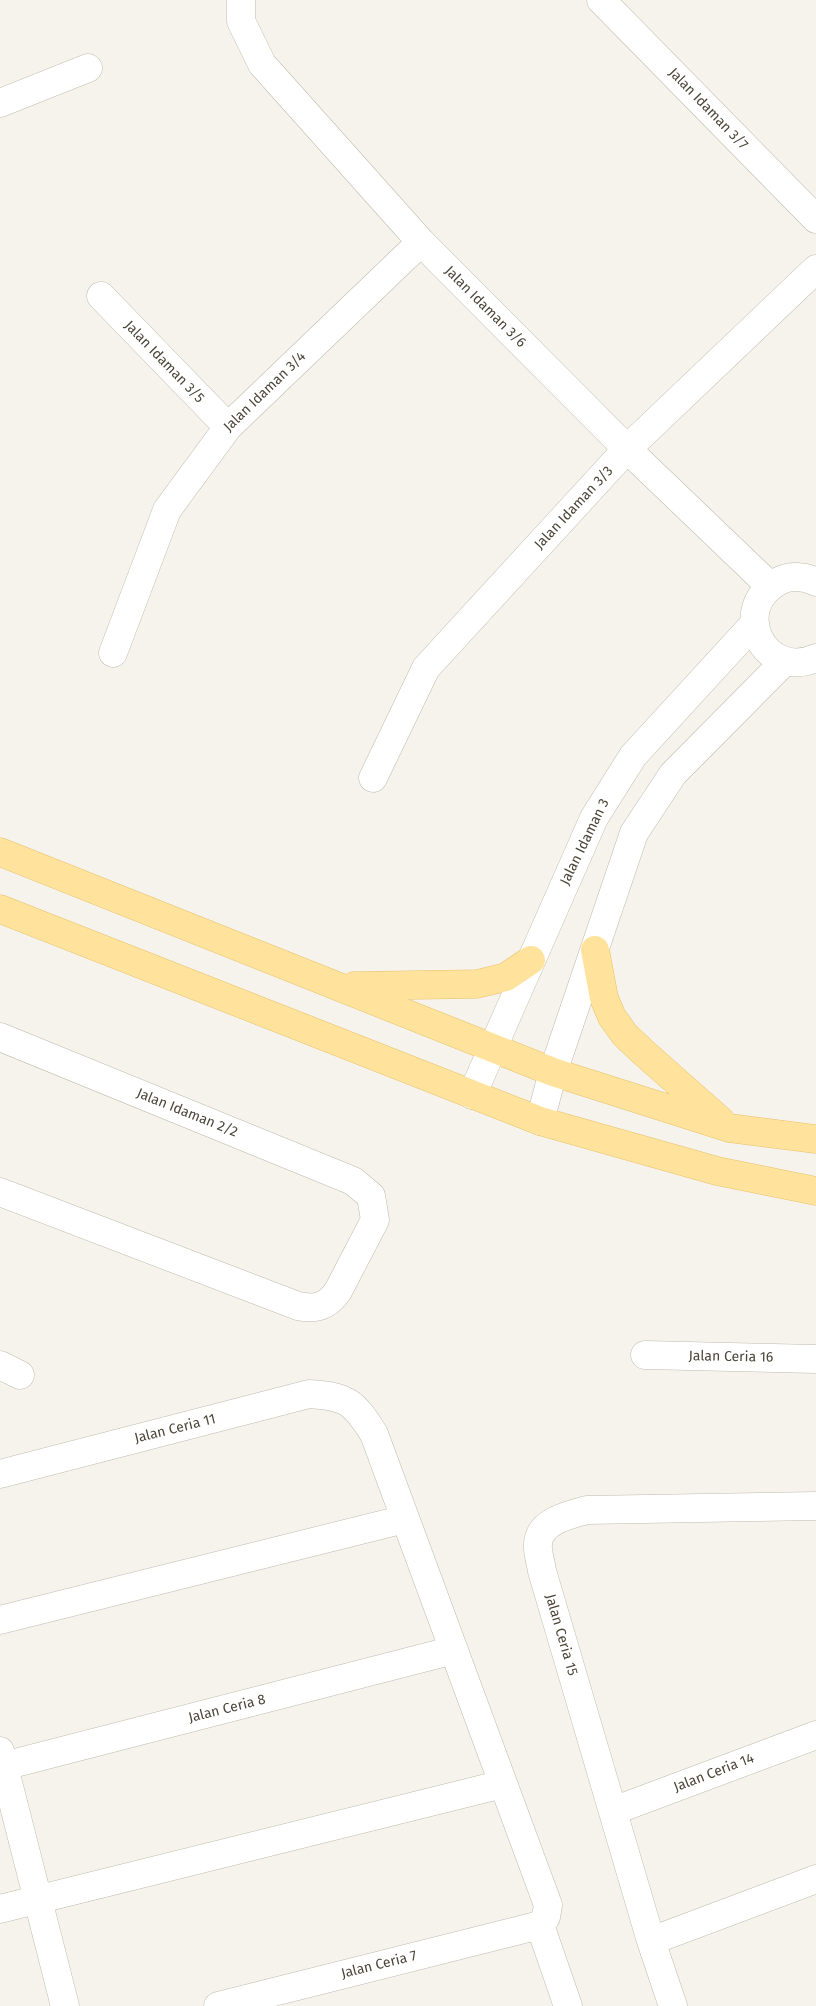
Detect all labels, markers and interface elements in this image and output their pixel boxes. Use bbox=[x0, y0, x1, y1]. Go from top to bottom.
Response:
street label: Jalan Idaman 3/7 bbox=[665, 65, 751, 153]
street label: Jalan Idaman 3/6 bbox=[441, 263, 529, 351]
street label: Jalan Idaman 3/5 bbox=[121, 317, 207, 407]
street label: Jalan Idaman 3/4 bbox=[220, 349, 310, 435]
street label: Jalan Idaman 3/3 bbox=[531, 463, 617, 553]
street label: Jalan Idaman 3 bbox=[557, 796, 613, 888]
street label: Jalan Idaman 2/2 bbox=[134, 1085, 240, 1141]
street label: Jalan Ceria 16 bbox=[689, 1348, 773, 1366]
street label: Jalan Ceria 11 bbox=[133, 1411, 217, 1447]
street label: Jalan Ceria 15 bbox=[541, 1592, 581, 1678]
street label: Jalan Ceria 8 bbox=[187, 1691, 267, 1727]
street label: Jalan Ceria 14 bbox=[671, 1750, 757, 1796]
street label: Jalan Ceria 7 bbox=[339, 1947, 419, 1983]

